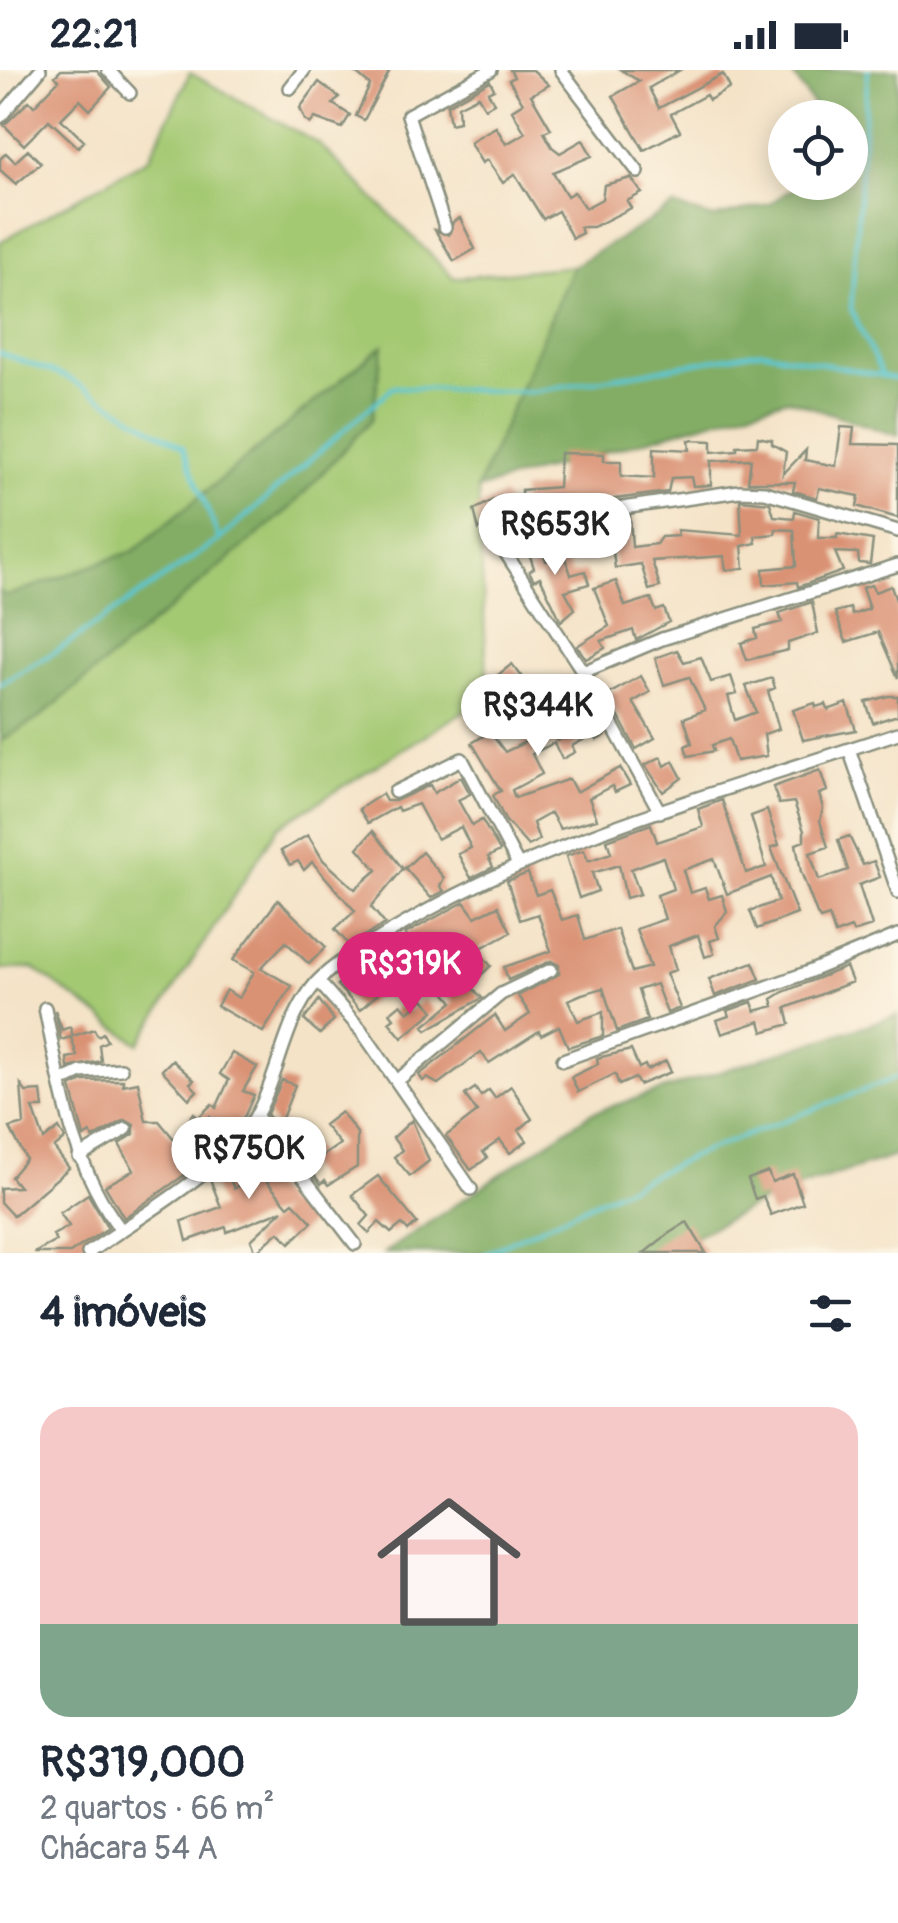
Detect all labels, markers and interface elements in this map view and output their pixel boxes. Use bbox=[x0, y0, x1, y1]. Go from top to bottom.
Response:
text: 22:21 bbox=[50, 11, 139, 59]
map controls bbox=[768, 100, 868, 200]
button: locate bbox=[768, 100, 868, 200]
pin: R$653K bbox=[474, 493, 636, 578]
text: R$653K bbox=[501, 505, 610, 545]
pin: R$344K bbox=[457, 674, 619, 759]
text: R$344K bbox=[483, 686, 593, 726]
pin: R$319K bbox=[329, 932, 491, 1017]
text: R$319K bbox=[359, 944, 461, 984]
pin: R$750K bbox=[168, 1117, 330, 1202]
text: R$750K bbox=[193, 1129, 305, 1169]
icon: filters bbox=[803, 1286, 858, 1341]
text: 4 imóveis bbox=[40, 1287, 206, 1339]
icon: home bbox=[359, 1472, 539, 1652]
text: R$319,000 bbox=[40, 1737, 245, 1789]
text: 2 quartos · 66 m² bbox=[40, 1789, 274, 1829]
text: Chácara 54 A bbox=[40, 1829, 218, 1869]

